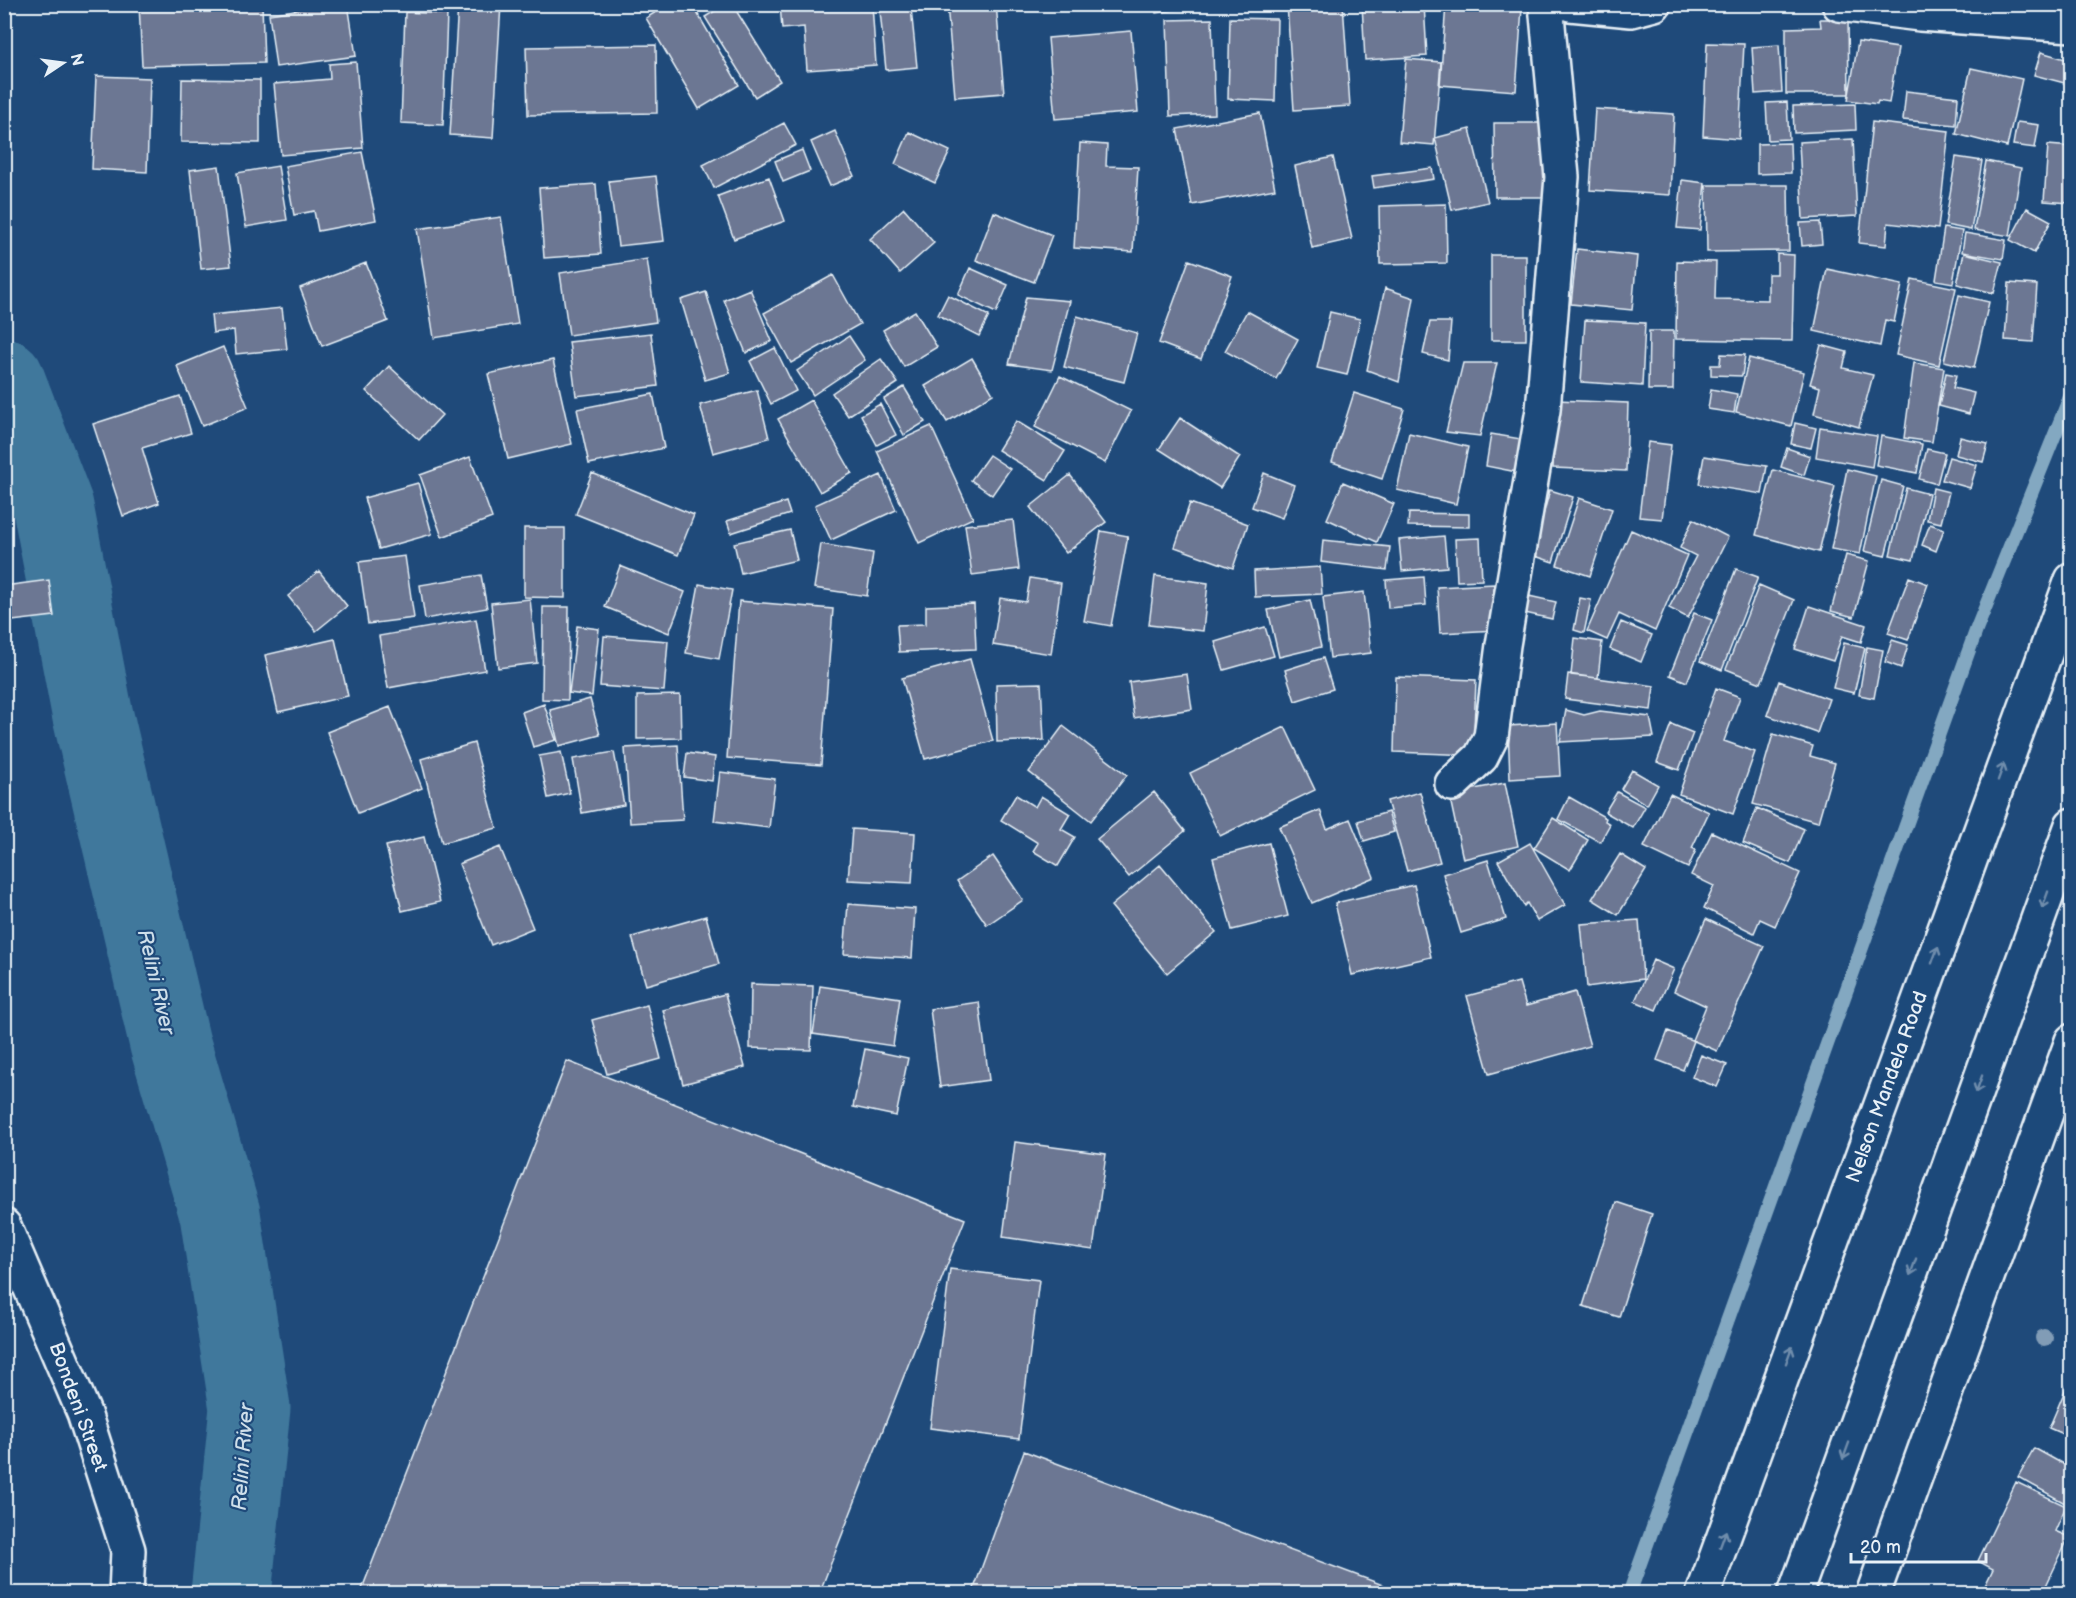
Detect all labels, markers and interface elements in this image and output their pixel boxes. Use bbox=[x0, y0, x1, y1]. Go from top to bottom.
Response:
north arrow bbox=[33, 33, 93, 93]
text: N bbox=[66, 52, 87, 68]
one-way arrow bbox=[1997, 763, 2008, 781]
one-way arrow bbox=[2038, 890, 2049, 909]
water label: Relini River bbox=[132, 927, 181, 1038]
one-way arrow bbox=[1930, 946, 1941, 965]
street label: Nelson Mandela Road bbox=[1841, 988, 1933, 1186]
one-way arrow bbox=[1972, 1074, 1983, 1092]
one-way arrow bbox=[1906, 1257, 1917, 1276]
street label: Bondeni Street bbox=[44, 1339, 112, 1475]
one-way arrow bbox=[1785, 1346, 1796, 1365]
water label: Relini River bbox=[227, 1401, 259, 1511]
one-way arrow bbox=[1840, 1441, 1851, 1459]
scale bar bbox=[1851, 1526, 1986, 1564]
one-way arrow bbox=[1718, 1530, 1729, 1548]
text: 20 m bbox=[1860, 1537, 1901, 1558]

